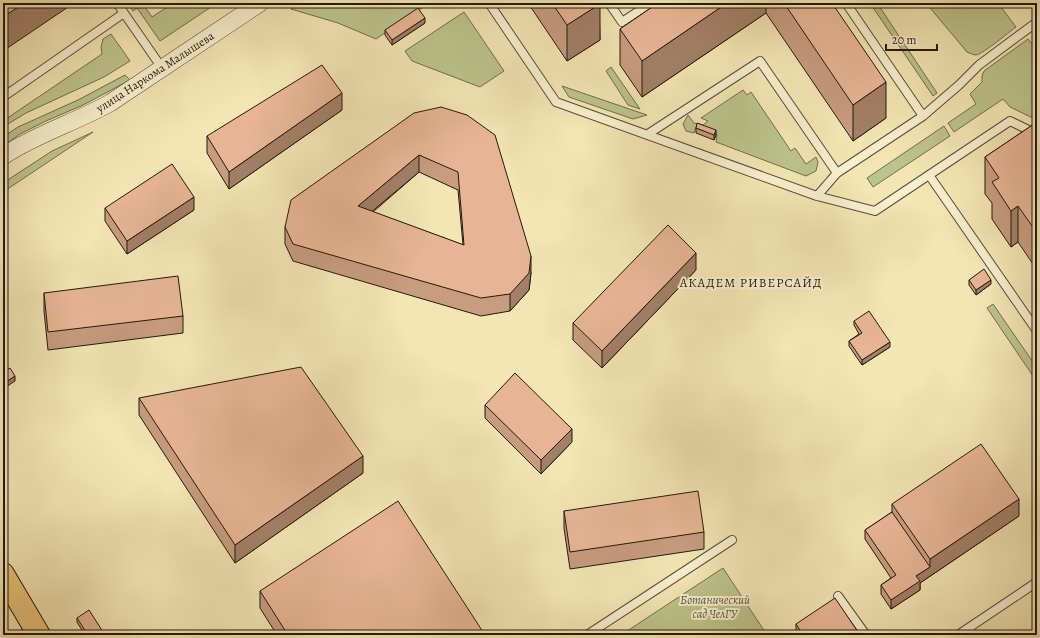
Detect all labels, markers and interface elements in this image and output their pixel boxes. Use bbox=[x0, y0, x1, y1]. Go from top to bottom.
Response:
scale bar bbox=[886, 26, 937, 52]
street label: улица Наркома Малышева bbox=[92, 28, 218, 117]
text: 20 m bbox=[892, 32, 916, 48]
district label: АКАДЕМ РИВЕРСАЙД bbox=[679, 274, 822, 291]
park label: Ботанический сад ЧелГУ bbox=[680, 592, 750, 622]

